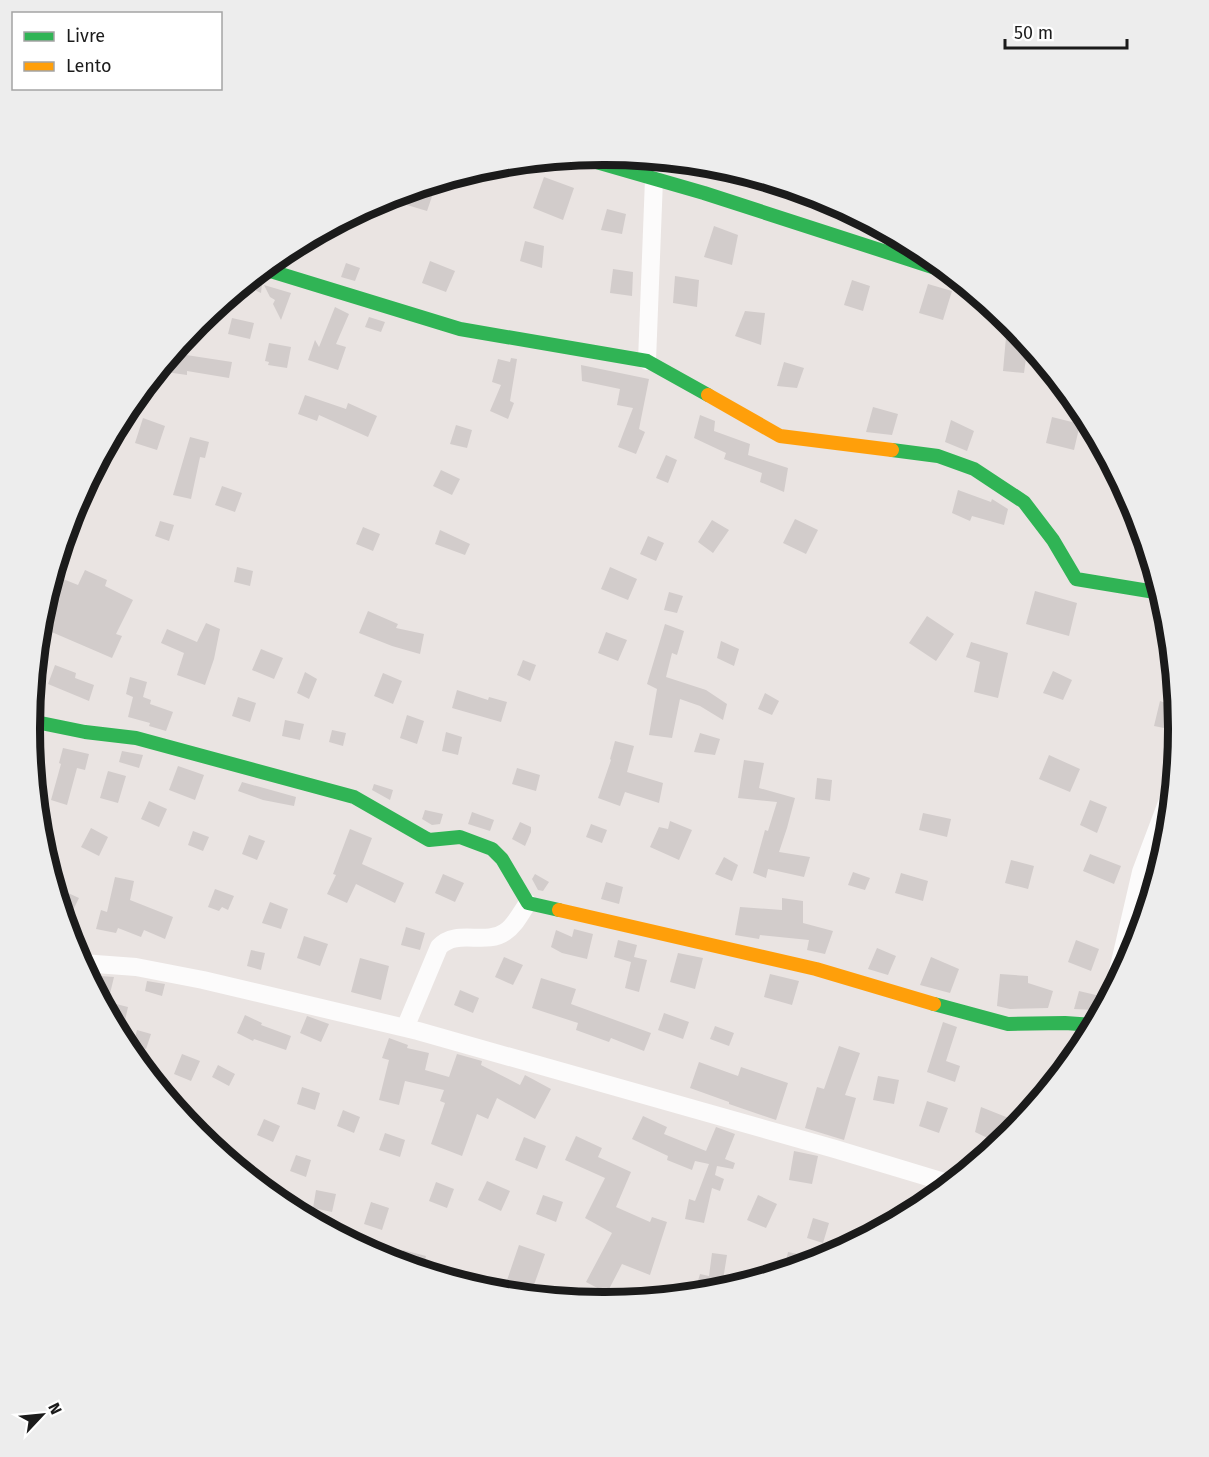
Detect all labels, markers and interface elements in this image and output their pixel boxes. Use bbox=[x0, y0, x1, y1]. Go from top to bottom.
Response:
legend bbox=[12, 12, 222, 90]
scale bar bbox=[1005, 12, 1126, 50]
text: 50 m bbox=[1014, 22, 1053, 44]
text: Livre bbox=[66, 25, 105, 47]
text: Lento bbox=[66, 55, 112, 77]
north arrow bbox=[12, 1385, 72, 1445]
text: N bbox=[44, 1400, 66, 1418]

